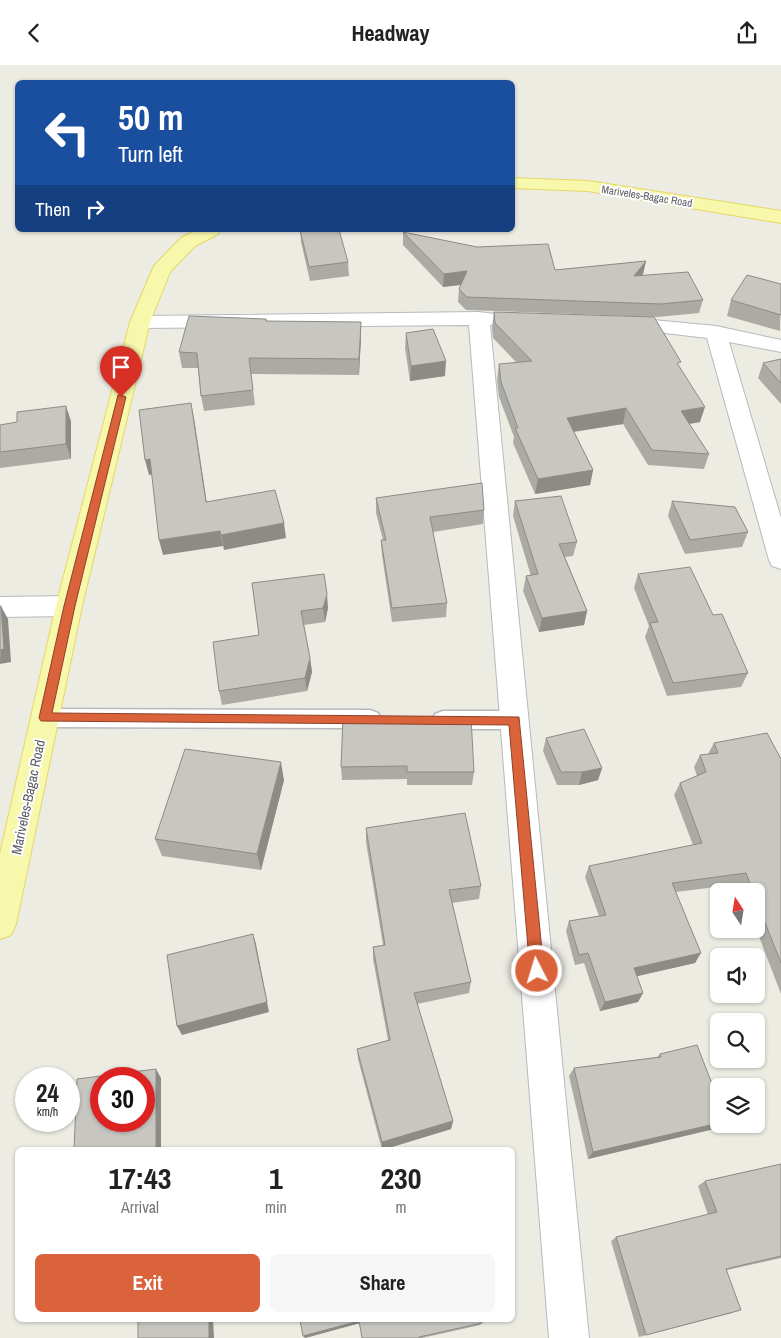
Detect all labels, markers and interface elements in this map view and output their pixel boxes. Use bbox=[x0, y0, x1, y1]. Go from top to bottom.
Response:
text: Headway bbox=[351, 18, 430, 48]
icon: back bbox=[20, 19, 48, 47]
icon: share bbox=[733, 19, 761, 47]
text: 50 m bbox=[118, 94, 183, 141]
icon: left bbox=[35, 100, 100, 165]
text: Turn left bbox=[118, 139, 183, 169]
street label: Mariveles-Bagac Road bbox=[601, 182, 693, 210]
icon: right bbox=[81, 195, 109, 223]
text: Then bbox=[35, 196, 71, 222]
pin bbox=[100, 346, 142, 397]
icon: arrive bbox=[107, 353, 135, 381]
street label: Mariveles-Bagac Road bbox=[7, 738, 49, 856]
north arrow bbox=[710, 883, 765, 937]
map controls bbox=[710, 883, 765, 1133]
position arrow bbox=[510, 944, 562, 996]
button: sound bbox=[710, 948, 765, 1003]
button: search bbox=[710, 1013, 765, 1068]
speed limit sign: 30 bbox=[90, 1067, 155, 1132]
text: 24 bbox=[36, 1076, 59, 1110]
button: layers bbox=[710, 1078, 765, 1133]
text: km/h bbox=[37, 1104, 58, 1120]
text: 17:43 bbox=[109, 1158, 171, 1198]
text: 1 bbox=[269, 1158, 283, 1198]
text: 230 bbox=[380, 1158, 421, 1198]
text: Arrival bbox=[121, 1196, 159, 1218]
text: min bbox=[265, 1196, 287, 1218]
text: m bbox=[395, 1196, 406, 1218]
button: Exit bbox=[35, 1254, 260, 1312]
button: Share bbox=[270, 1254, 495, 1312]

